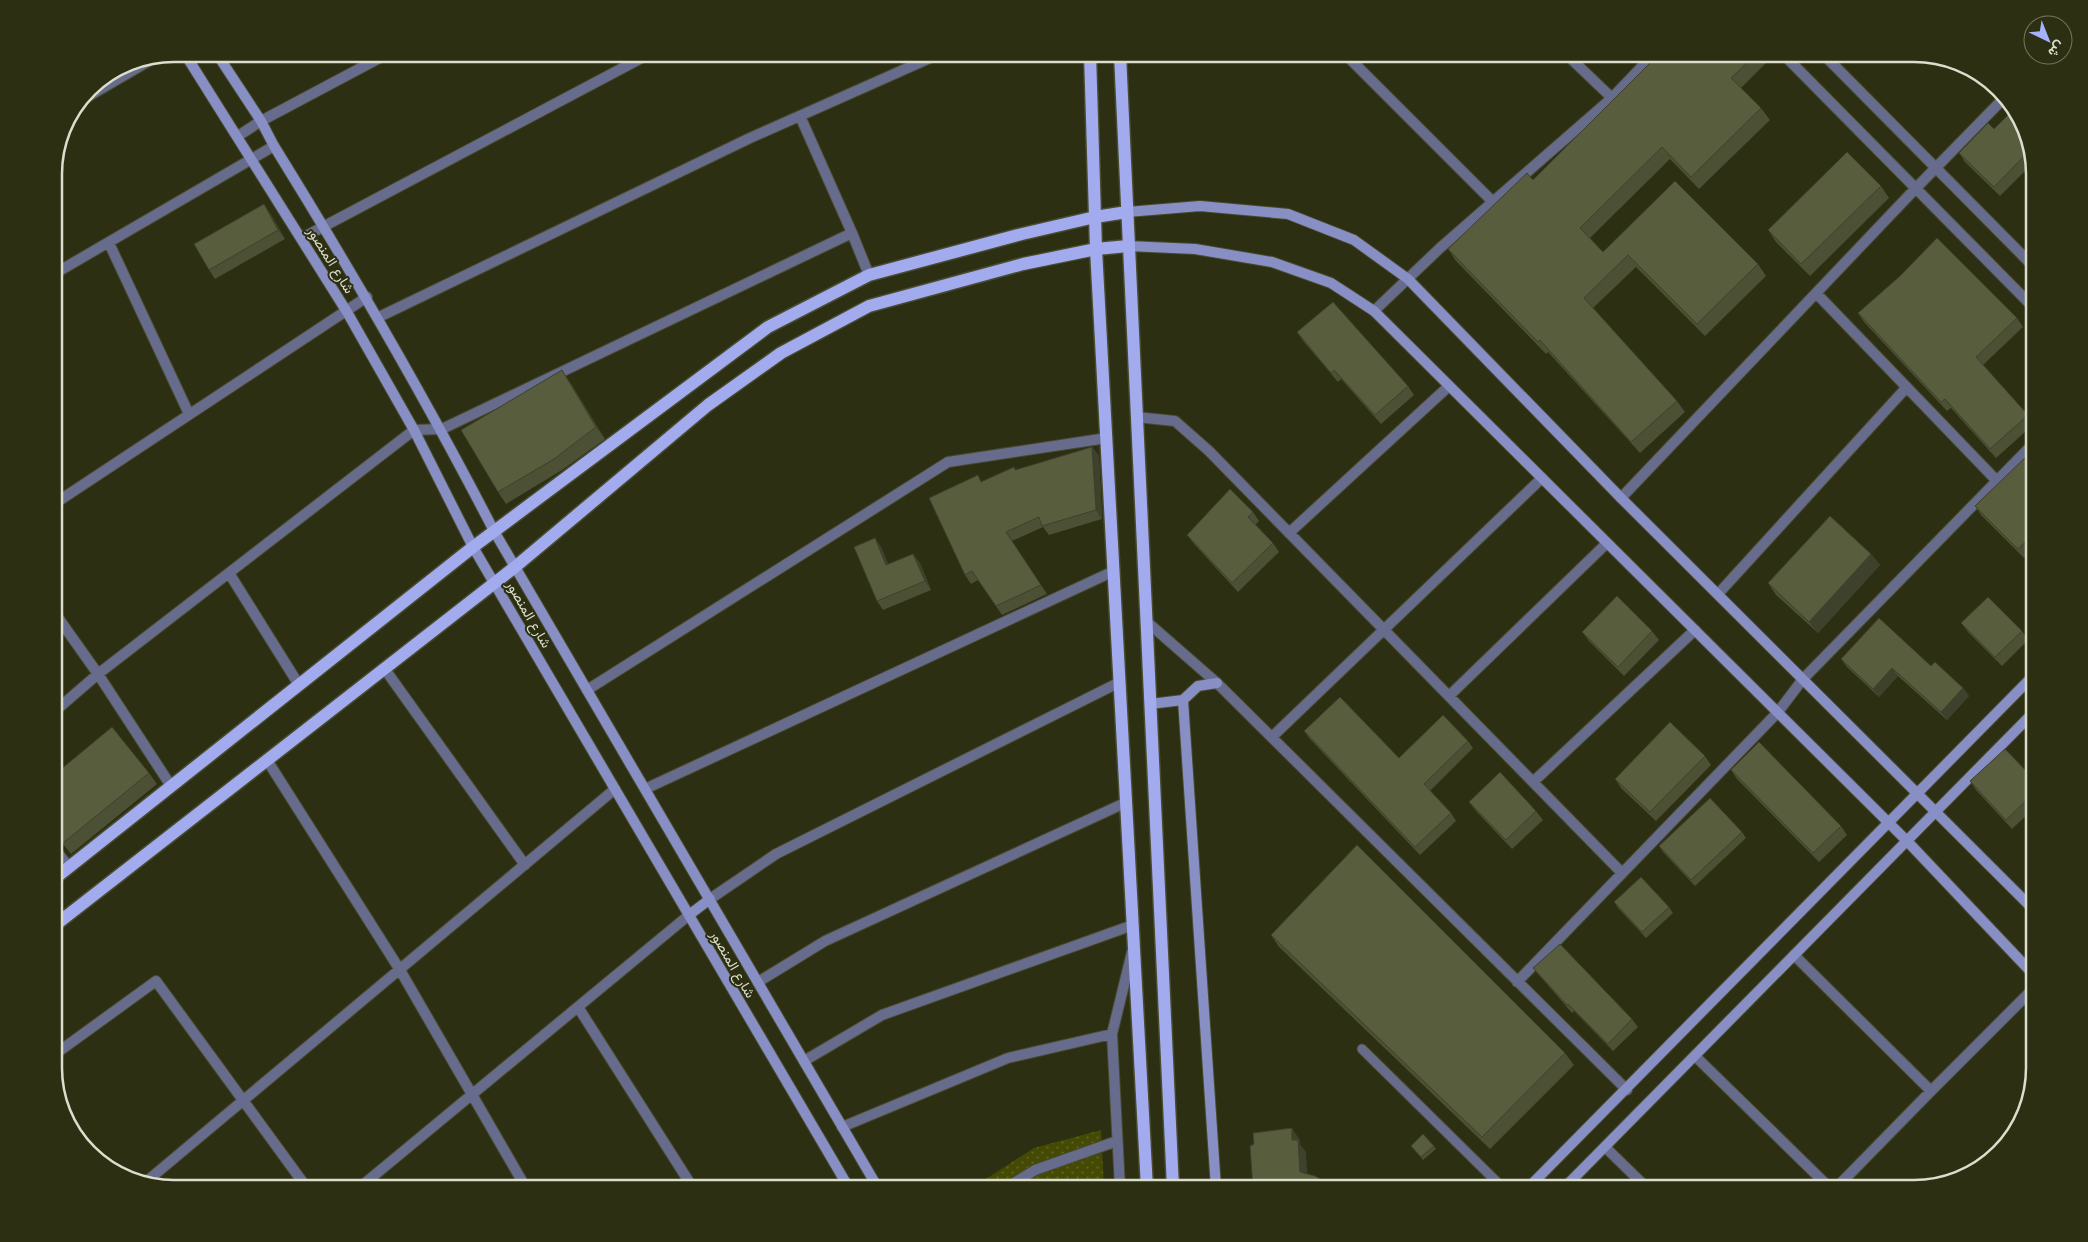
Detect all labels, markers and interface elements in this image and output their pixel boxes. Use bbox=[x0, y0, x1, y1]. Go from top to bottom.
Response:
north arrow bbox=[2023, 15, 2073, 65]
text: ش bbox=[2044, 37, 2068, 61]
street label: شارع المنصور bbox=[301, 223, 358, 298]
street label: شارع المنصور bbox=[500, 577, 555, 652]
street label: شارع المنصور bbox=[704, 927, 759, 1002]

